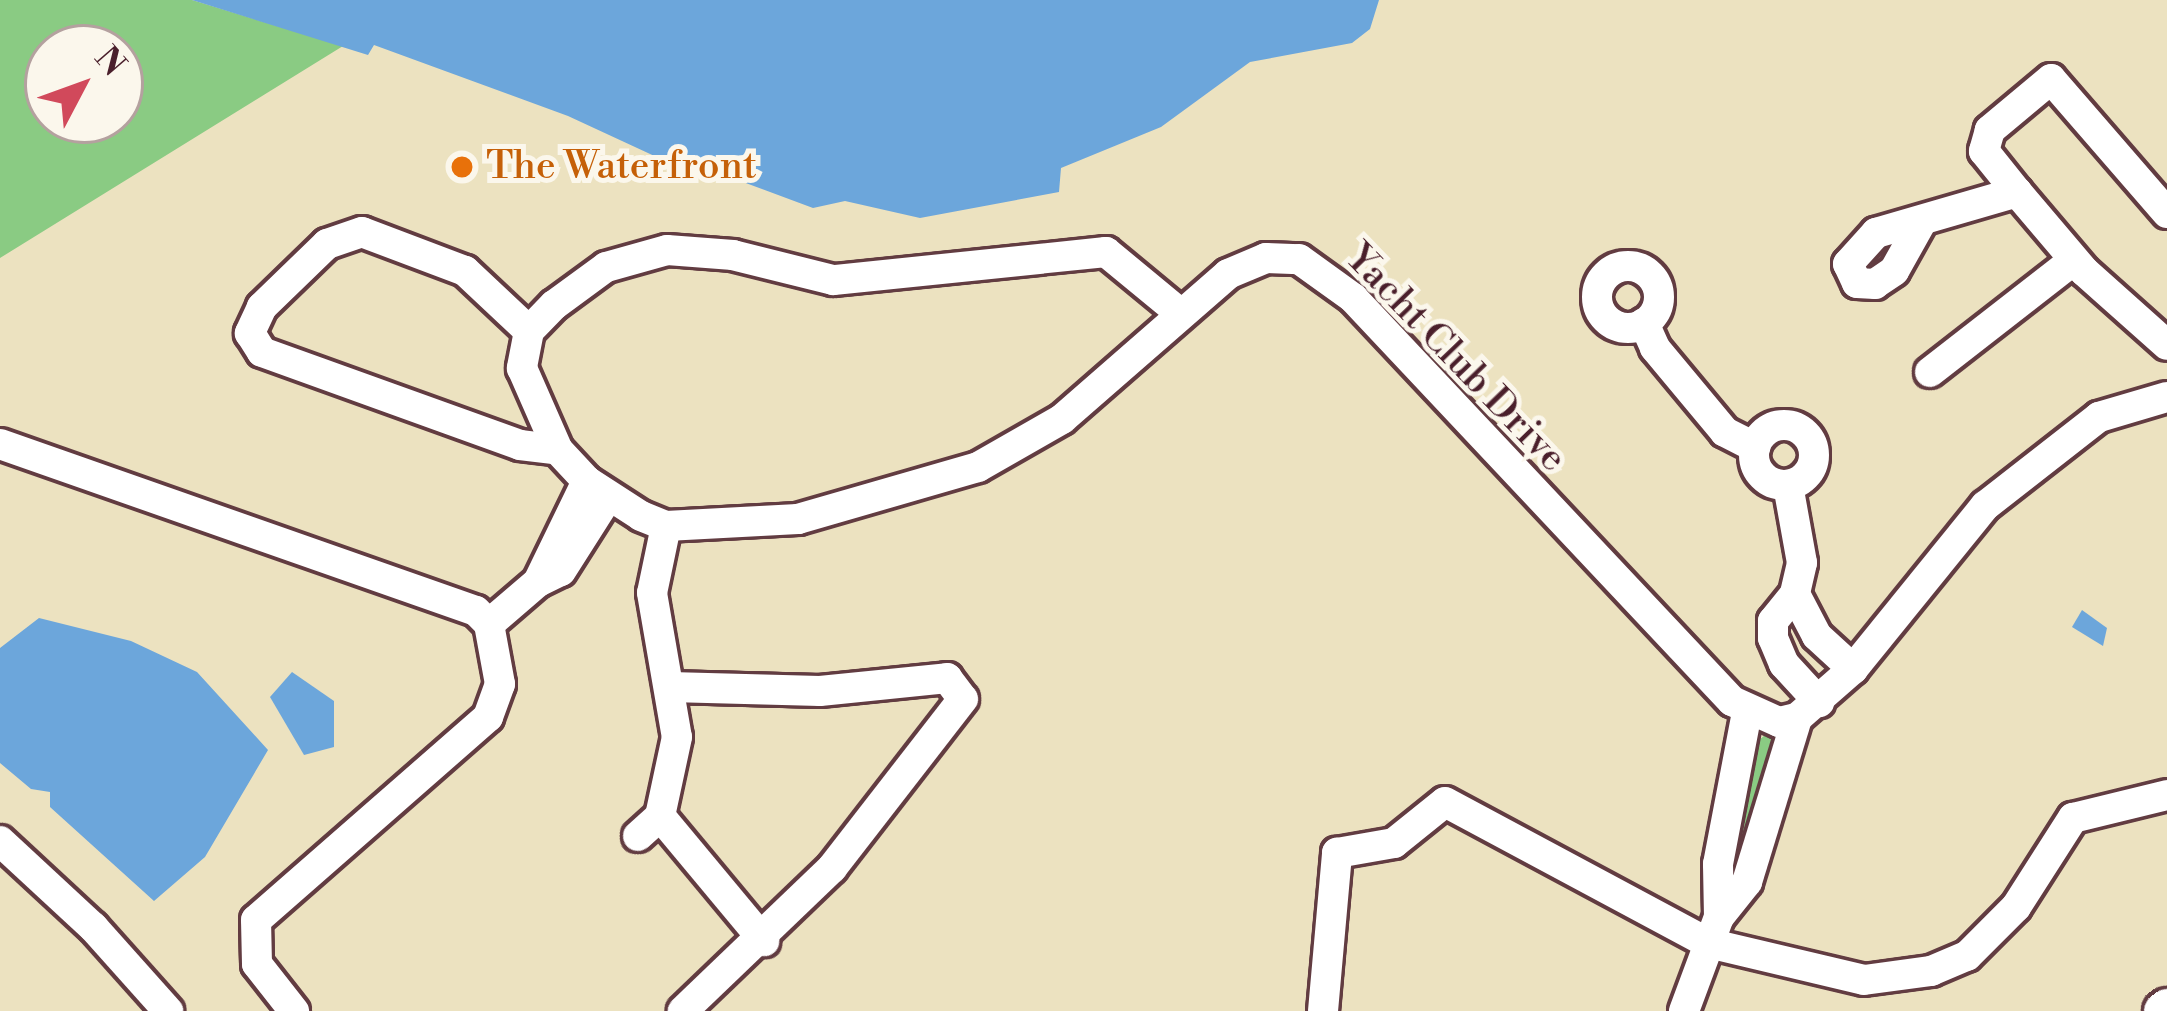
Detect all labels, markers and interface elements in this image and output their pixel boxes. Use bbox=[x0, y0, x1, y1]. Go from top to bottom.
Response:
north arrow bbox=[24, 24, 144, 144]
text: N bbox=[85, 39, 133, 85]
place label: The Waterfront bbox=[486, 144, 757, 190]
marker: The Waterfront bbox=[449, 154, 475, 180]
street label: Yacht Club Drive bbox=[1335, 236, 1575, 482]

